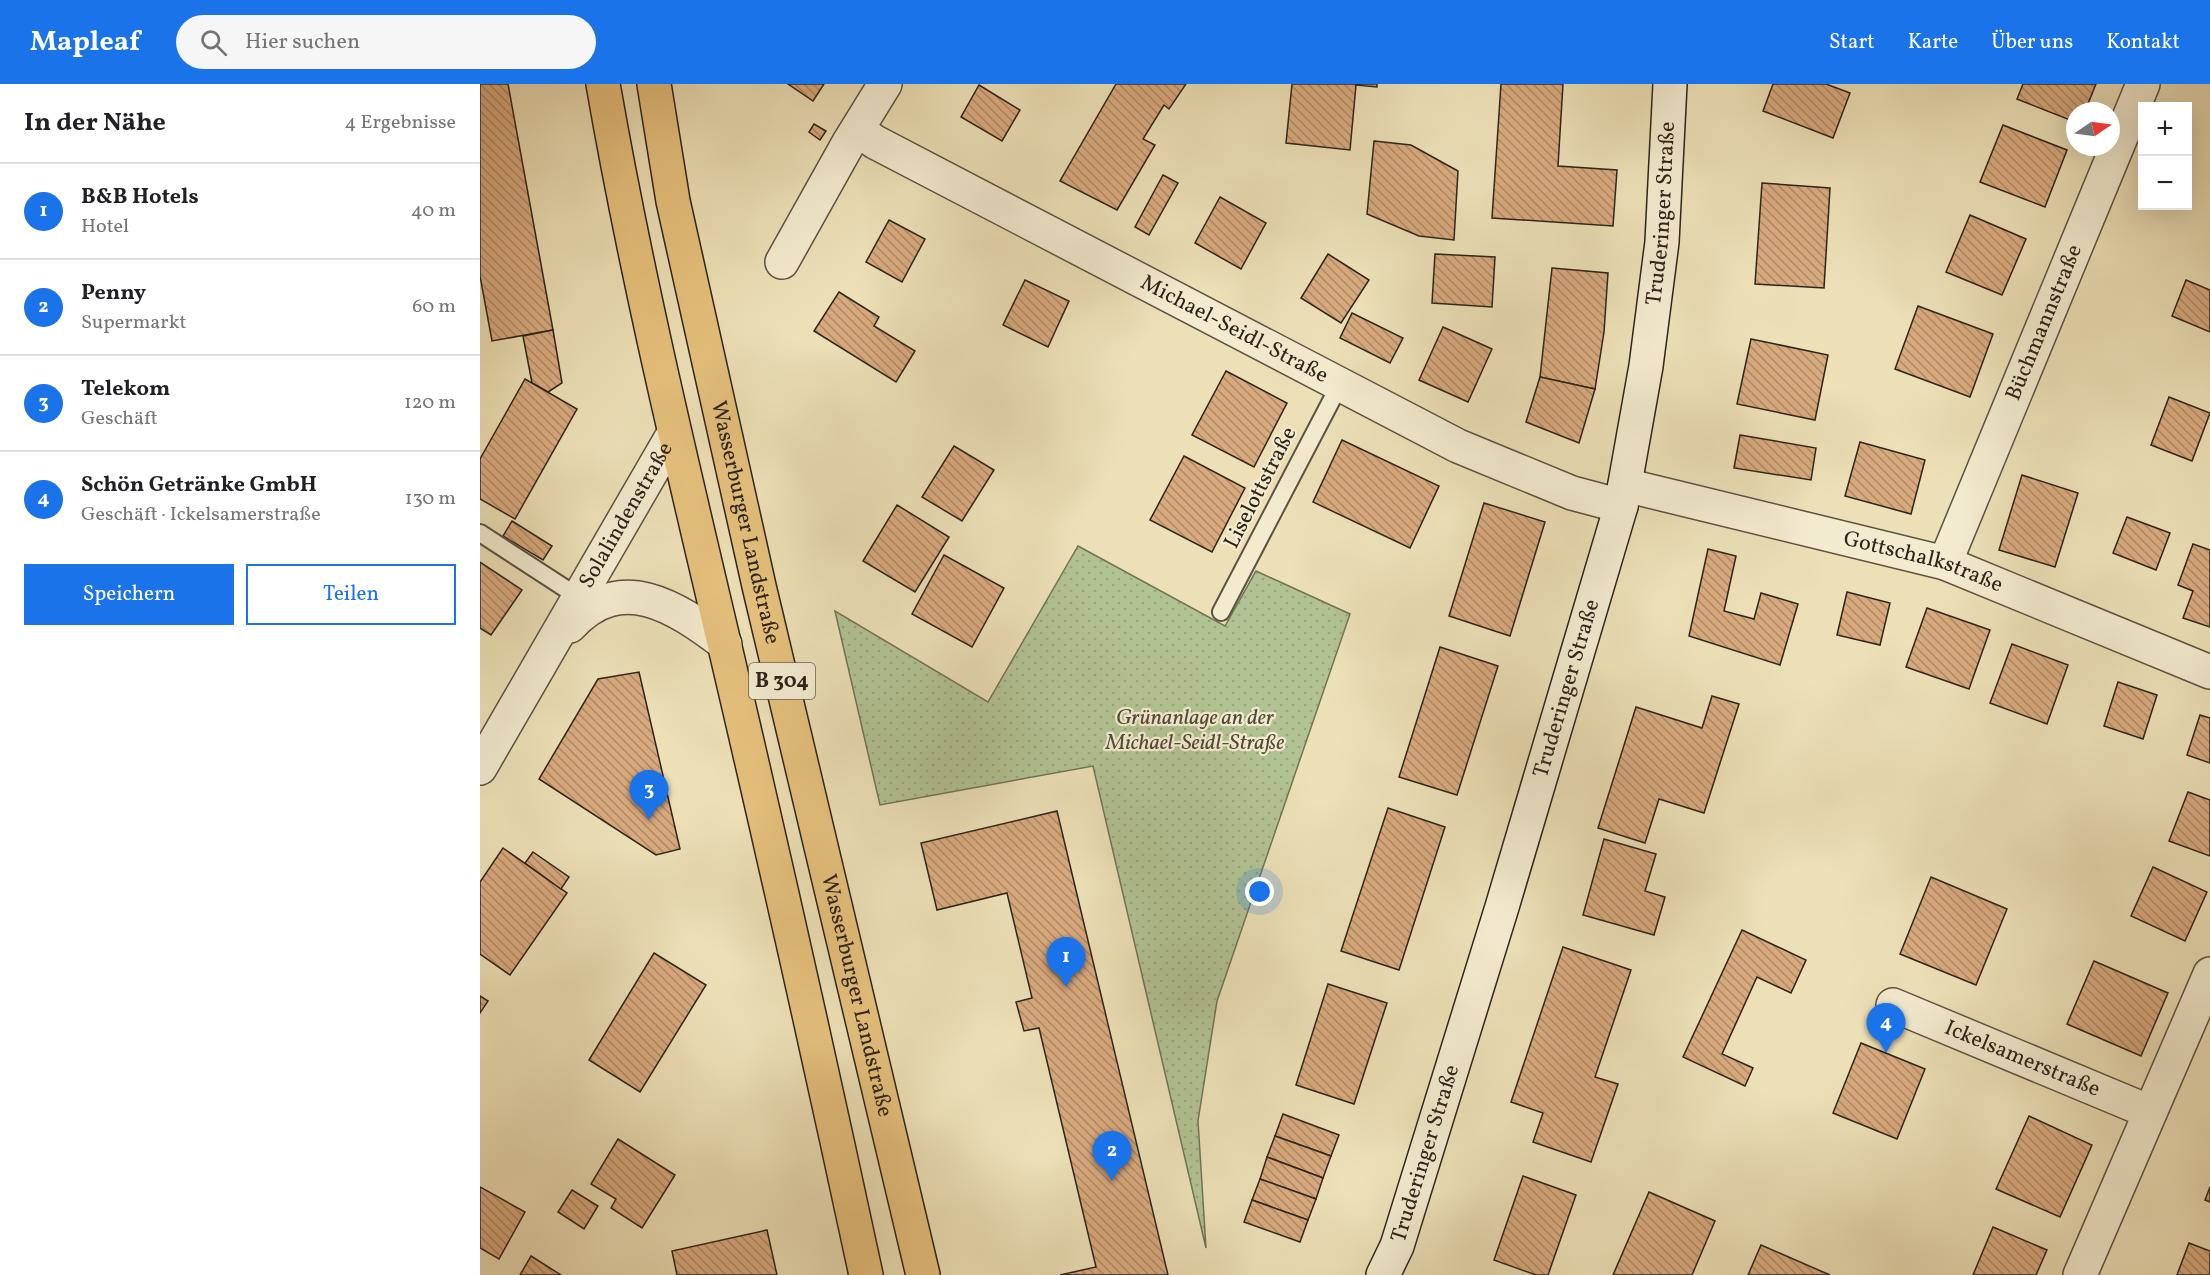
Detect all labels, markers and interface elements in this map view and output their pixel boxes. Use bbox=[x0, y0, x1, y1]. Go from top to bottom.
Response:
search box bbox=[176, 15, 596, 69]
text: Mapleaf bbox=[30, 23, 140, 62]
icon: search bbox=[197, 26, 230, 59]
text: Hier suchen bbox=[245, 27, 360, 58]
text: Start bbox=[1829, 28, 1875, 57]
text: Karte bbox=[1908, 28, 1958, 57]
text: Über uns bbox=[1991, 28, 2073, 57]
text: Kontakt bbox=[2106, 28, 2180, 57]
north arrow bbox=[2066, 102, 2120, 156]
map controls bbox=[2138, 102, 2192, 210]
button: + bbox=[2138, 102, 2192, 156]
text: In der Nähe bbox=[24, 105, 166, 141]
text: 4 Ergebnisse bbox=[344, 109, 456, 137]
street label: Truderinger Straße bbox=[1638, 121, 1684, 307]
button: − bbox=[2138, 156, 2192, 210]
text: B&B Hotels bbox=[81, 182, 199, 213]
text: 1 bbox=[39, 197, 48, 225]
text: 40 m bbox=[411, 197, 456, 225]
text: Hotel bbox=[81, 213, 129, 241]
street label: Büchmannstraße bbox=[1998, 240, 2090, 405]
street label: Michael-Seidl-Straße bbox=[1135, 268, 1334, 391]
text: Penny bbox=[81, 278, 146, 309]
text: 2 bbox=[38, 293, 49, 321]
text: 60 m bbox=[412, 293, 456, 321]
text: Supermarkt bbox=[81, 309, 187, 337]
text: Telekom bbox=[81, 374, 170, 405]
text: 3 bbox=[38, 389, 49, 417]
text: 120 m bbox=[404, 389, 456, 417]
street label: Wasserburger Landstraße bbox=[703, 398, 788, 647]
text: Geschäft bbox=[81, 405, 158, 433]
street label: Liselottstraße bbox=[1217, 422, 1305, 554]
street label: Solalindenstraße bbox=[572, 436, 681, 594]
text: Schön Getränke GmbH bbox=[81, 470, 317, 501]
text: 4 bbox=[37, 485, 50, 513]
text: 130 m bbox=[405, 485, 456, 513]
text: Geschäft · Ickelsamerstraße bbox=[81, 501, 321, 529]
street label: Gottschalkstraße bbox=[1840, 523, 2008, 601]
button: Speichern bbox=[24, 564, 234, 625]
button: Teilen bbox=[246, 564, 456, 625]
street label: Truderinger Straße bbox=[1526, 596, 1608, 781]
road number: B 304 bbox=[749, 663, 815, 699]
park label: Grünanlage an der Michael-Seidl-Straße bbox=[1105, 703, 1284, 759]
pin: 3 bbox=[630, 770, 668, 820]
street label: Wasserburger Landstraße bbox=[813, 871, 900, 1120]
your location bbox=[1245, 877, 1274, 906]
pin: 1 bbox=[1046, 938, 1086, 987]
pin: 4 bbox=[1866, 1004, 1906, 1053]
street label: Ickelsamerstraße bbox=[1940, 1013, 2105, 1105]
street label: Truderinger Straße bbox=[1384, 1061, 1468, 1246]
pin: 2 bbox=[1092, 1132, 1132, 1181]

